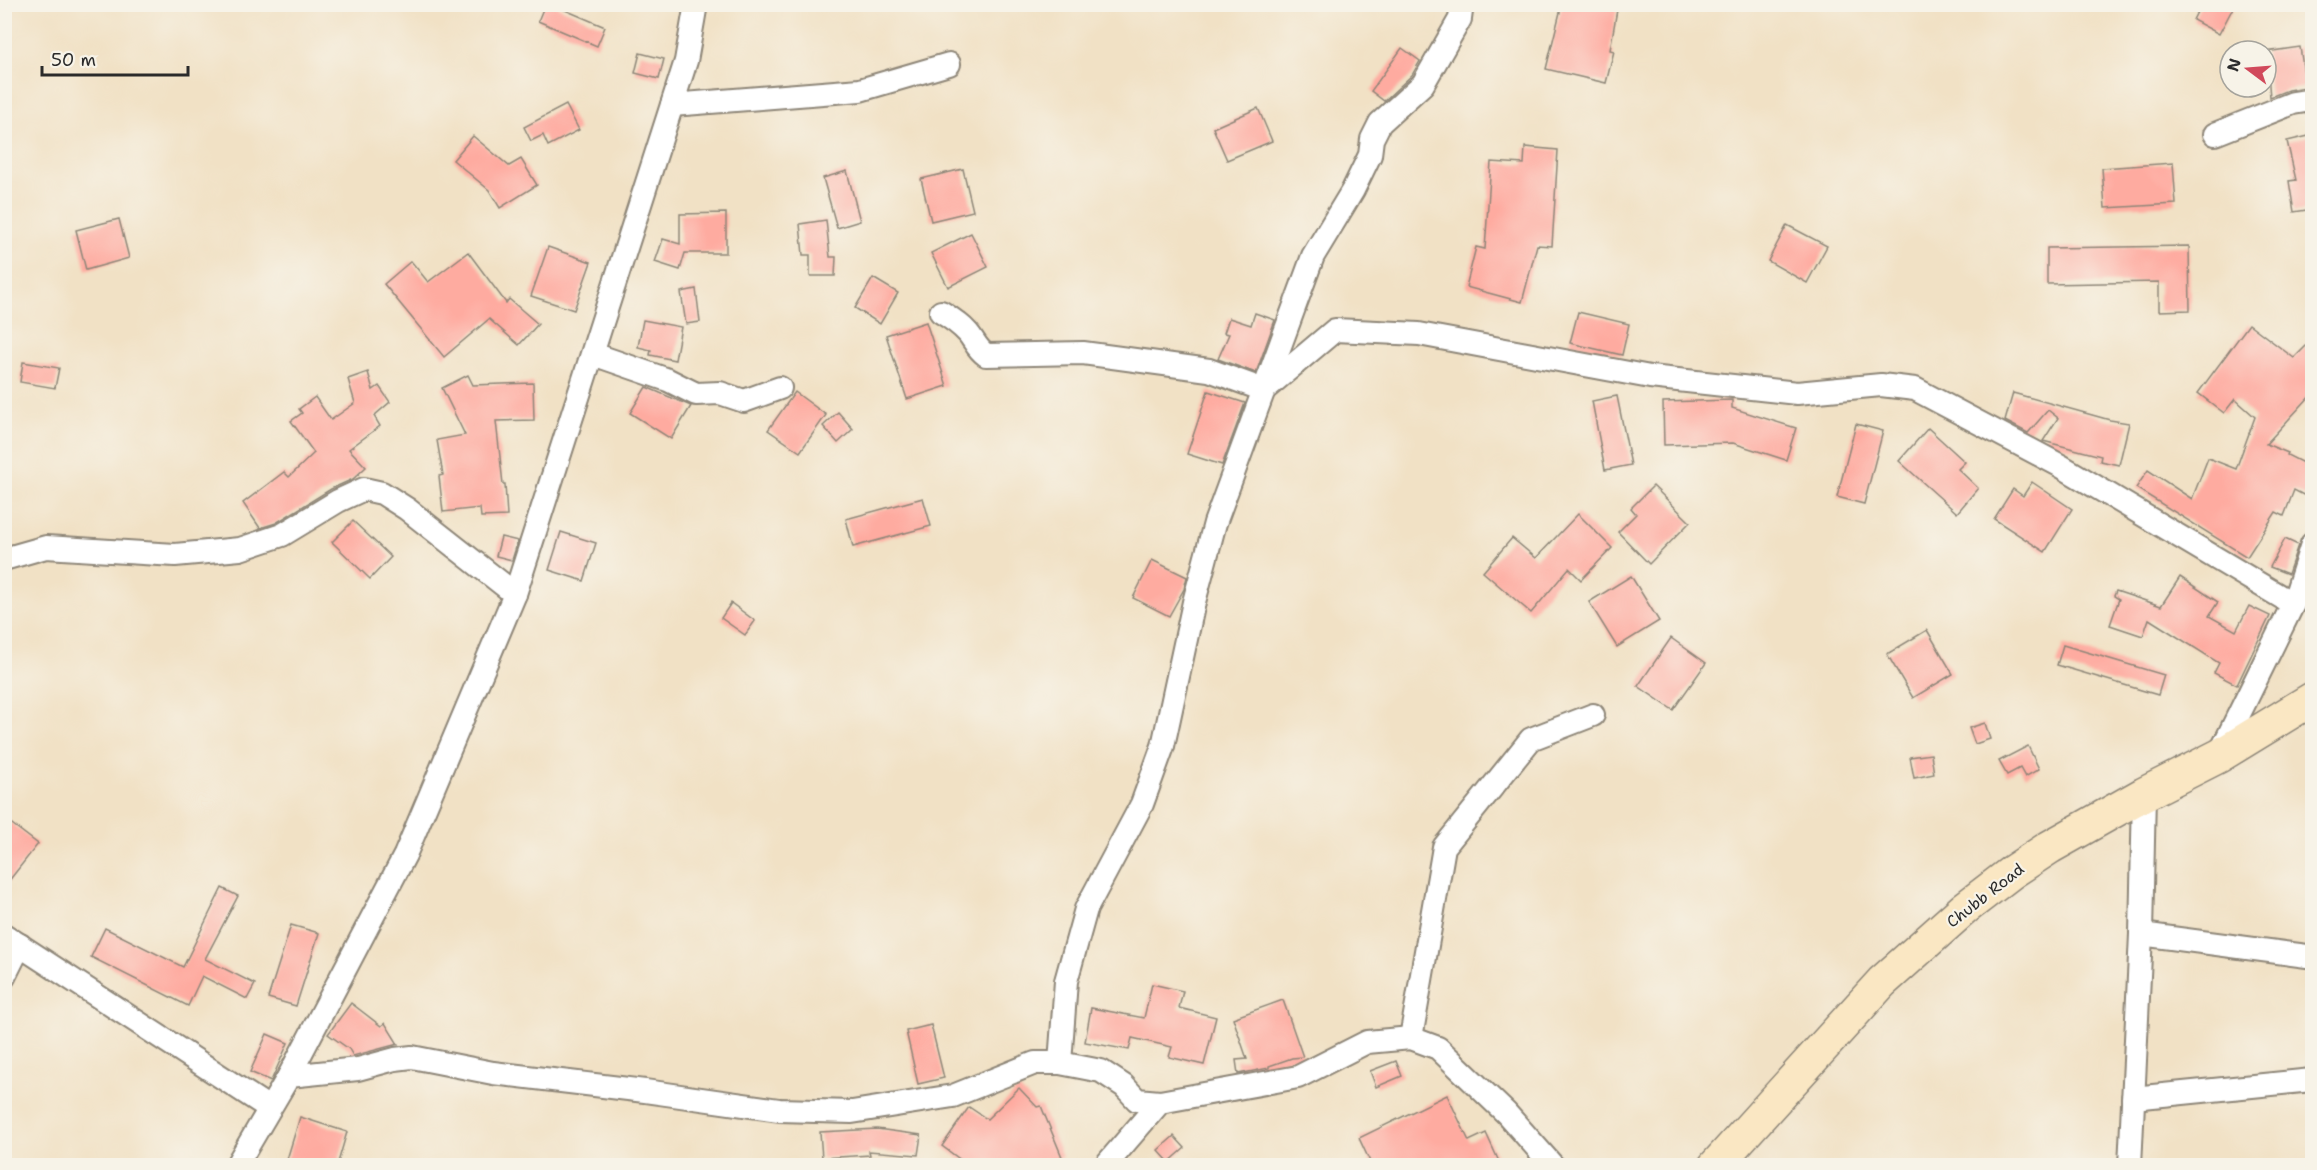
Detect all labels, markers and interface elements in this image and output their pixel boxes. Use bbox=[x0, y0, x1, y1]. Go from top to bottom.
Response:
scale bar bbox=[42, 39, 188, 77]
north arrow bbox=[2218, 39, 2278, 99]
text: 50 m bbox=[51, 48, 96, 72]
text: N bbox=[2222, 56, 2246, 74]
street label: Chubb Road bbox=[1942, 859, 2028, 932]

